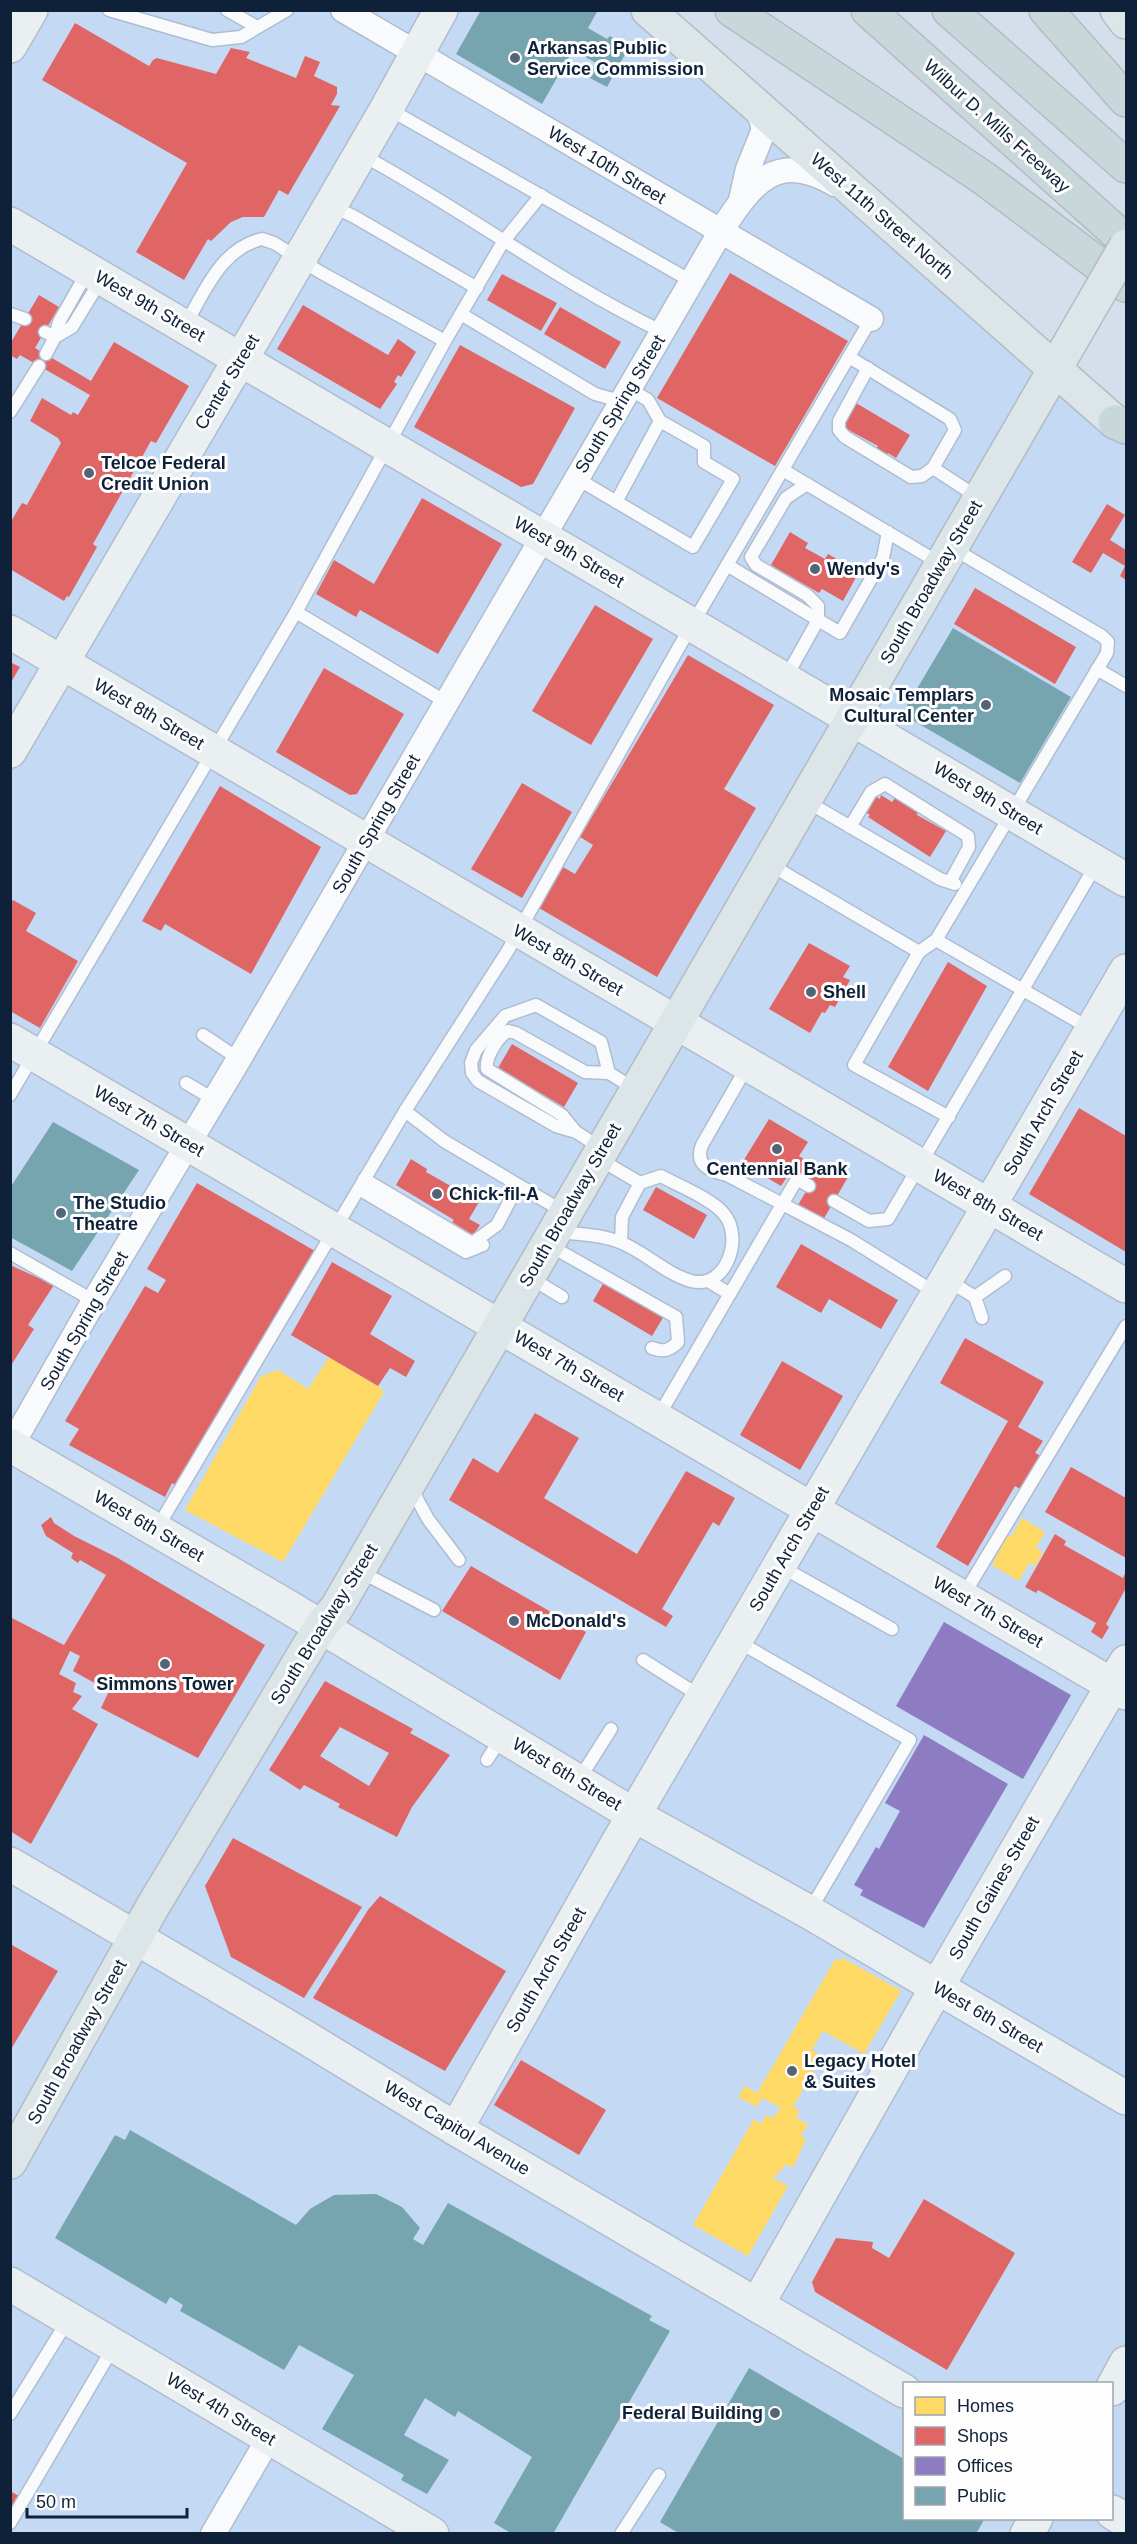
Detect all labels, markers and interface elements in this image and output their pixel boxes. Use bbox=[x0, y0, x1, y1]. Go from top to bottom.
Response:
place label: Arkansas Public Service Commission bbox=[527, 38, 704, 79]
marker: Arkansas Public Service Commission bbox=[508, 51, 522, 65]
street label: Wilbur D. Mills Freeway bbox=[920, 55, 1074, 197]
street label: West 10th Street bbox=[545, 122, 669, 208]
street label: West 11th Street North bbox=[807, 149, 957, 283]
street label: West 9th Street bbox=[91, 266, 209, 346]
street label: Center Street bbox=[191, 331, 263, 433]
street label: South Spring Street bbox=[571, 332, 669, 476]
place label: Telcoe Federal Credit Union bbox=[101, 453, 226, 494]
marker: Telcoe Federal Credit Union bbox=[82, 466, 96, 480]
street label: South Broadway Street bbox=[876, 497, 986, 667]
street label: West 9th Street bbox=[510, 512, 628, 592]
place label: Wendy's bbox=[827, 559, 900, 579]
marker: Wendy's bbox=[808, 562, 822, 576]
street label: West 8th Street bbox=[90, 674, 208, 754]
place label: Mosaic Templars Cultural Center bbox=[829, 685, 974, 726]
marker: Mosaic Templars Cultural Center bbox=[979, 698, 993, 712]
street label: South Spring Street bbox=[328, 751, 424, 897]
street label: West 9th Street bbox=[930, 758, 1046, 838]
street label: West 8th Street bbox=[509, 920, 627, 1000]
place label: Shell bbox=[823, 982, 866, 1002]
marker: Shell bbox=[804, 985, 818, 999]
street label: South Arch Street bbox=[999, 1047, 1087, 1179]
street label: West 7th Street bbox=[90, 1081, 208, 1161]
street label: South Broadway Street bbox=[515, 1120, 625, 1290]
marker: Centennial Bank bbox=[770, 1142, 784, 1156]
place label: Centennial Bank bbox=[706, 1159, 849, 1179]
street label: West 8th Street bbox=[929, 1165, 1047, 1245]
place label: Chick-fil-A bbox=[449, 1184, 539, 1204]
marker: Chick-fil-A bbox=[430, 1187, 444, 1201]
place label: The Studio Theatre bbox=[73, 1193, 166, 1234]
marker: The Studio Theatre bbox=[54, 1206, 68, 1220]
street label: South Spring Street bbox=[36, 1248, 132, 1394]
street label: West 7th Street bbox=[510, 1326, 628, 1406]
street label: South Arch Street bbox=[745, 1483, 833, 1615]
street label: West 6th Street bbox=[90, 1486, 208, 1566]
street label: South Broadway Street bbox=[266, 1540, 382, 1708]
street label: West 7th Street bbox=[929, 1572, 1047, 1652]
place label: McDonald's bbox=[526, 1611, 626, 1631]
marker: McDonald's bbox=[507, 1614, 521, 1628]
marker: Simmons Tower bbox=[158, 1657, 172, 1671]
place label: Simmons Tower bbox=[96, 1674, 234, 1694]
street label: West 6th Street bbox=[509, 1734, 625, 1814]
street label: South Gaines Street bbox=[945, 1813, 1043, 1963]
street label: South Arch Street bbox=[502, 1904, 590, 2036]
street label: South Broadway Street bbox=[23, 1956, 131, 2128]
street label: West 6th Street bbox=[929, 1977, 1047, 2057]
place label: Legacy Hotel & Suites bbox=[804, 2051, 916, 2092]
marker: Legacy Hotel & Suites bbox=[785, 2064, 799, 2078]
street label: West Capitol Avenue bbox=[381, 2077, 533, 2179]
street label: West 4th Street bbox=[163, 2369, 279, 2449]
legend bbox=[903, 2382, 1113, 2520]
text: Homes bbox=[957, 2396, 1014, 2416]
place label: Federal Building bbox=[622, 2403, 763, 2423]
marker: Federal Building bbox=[768, 2406, 782, 2420]
text: Shops bbox=[957, 2426, 1008, 2446]
text: Offices bbox=[957, 2456, 1013, 2476]
scale bar bbox=[27, 2481, 188, 2519]
text: Public bbox=[957, 2486, 1006, 2506]
text: 50 m bbox=[36, 2492, 76, 2512]

